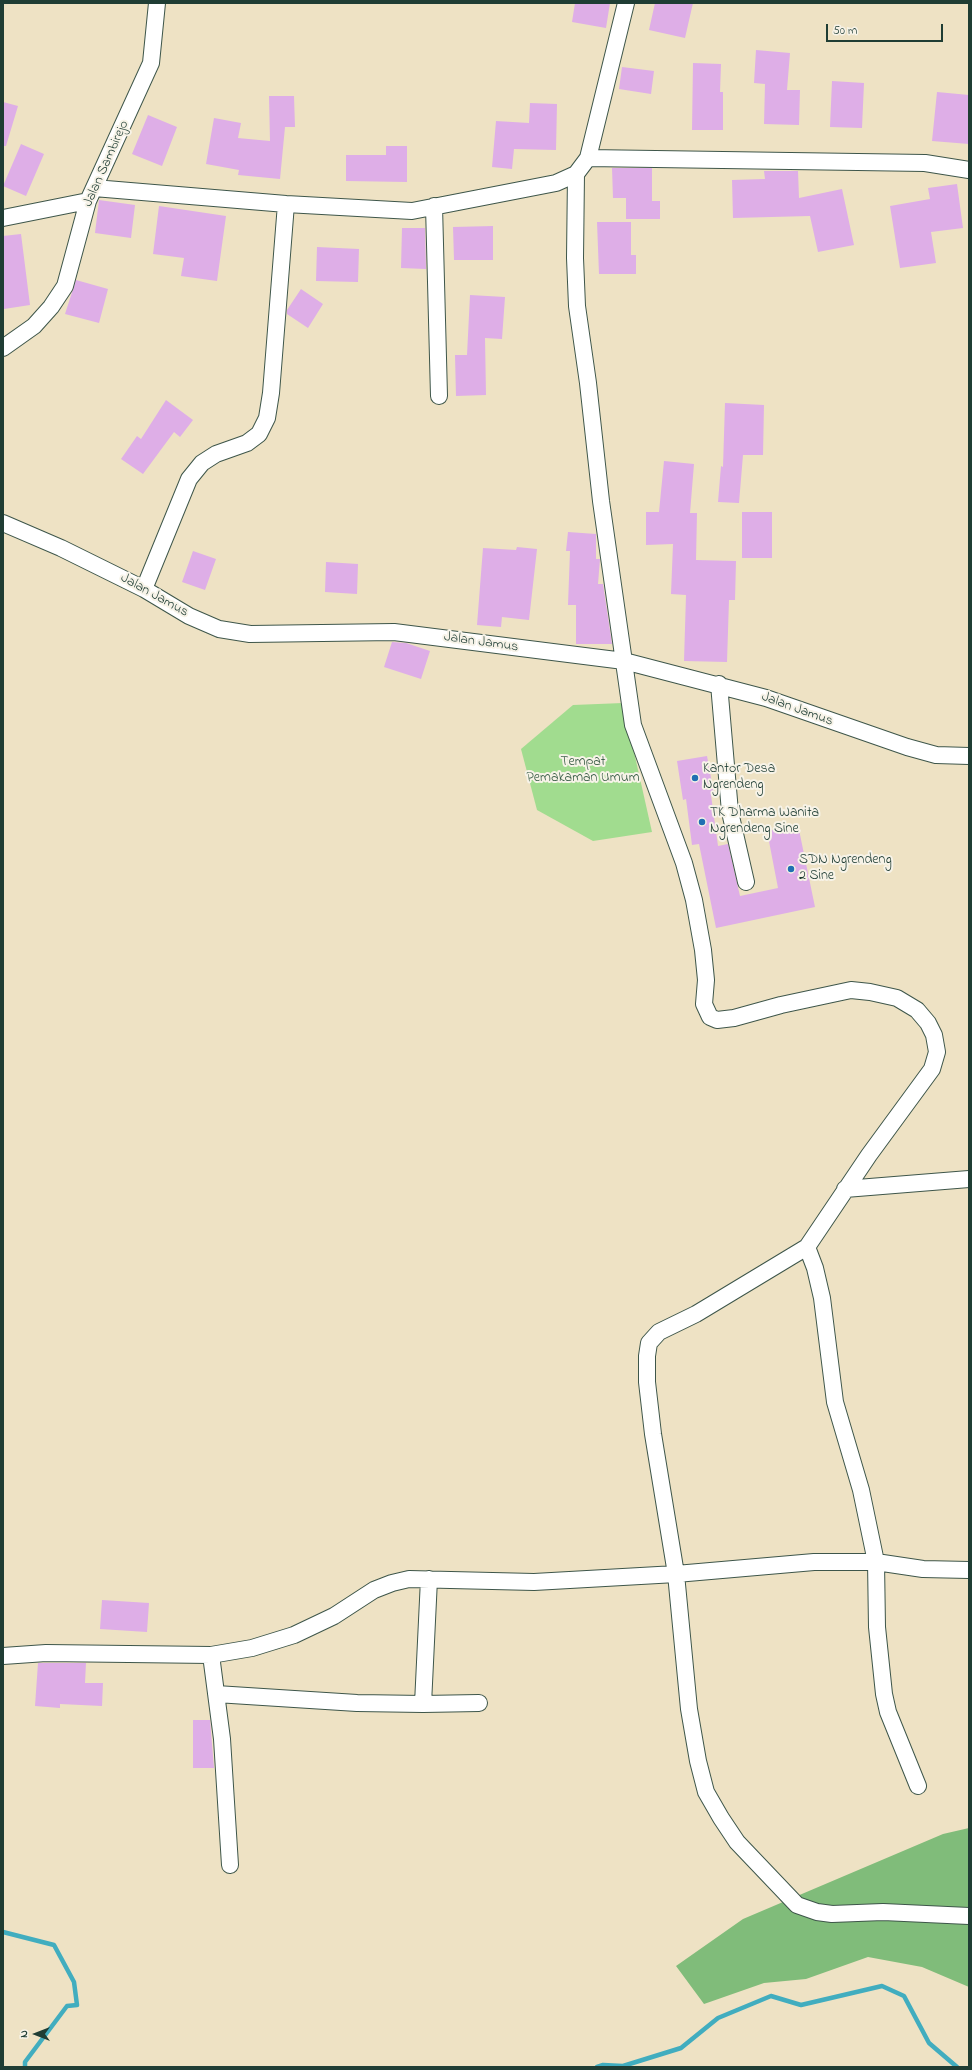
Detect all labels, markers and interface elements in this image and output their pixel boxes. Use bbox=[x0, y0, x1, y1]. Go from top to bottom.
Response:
scale bar bbox=[828, 16, 945, 42]
text: 50 m bbox=[833, 22, 857, 40]
street label: Jalan Sambirejo bbox=[80, 118, 134, 210]
street label: Jalan Jamus bbox=[117, 570, 191, 622]
street label: Jalan Jamus bbox=[443, 629, 519, 657]
street label: Jalan Jamus bbox=[759, 689, 835, 731]
park label: Tempat Pemakaman Umum bbox=[526, 755, 640, 788]
place label: Kantor Desa Ngrendeng bbox=[703, 762, 775, 794]
marker: Kantor Desa Ngrendeng bbox=[690, 773, 700, 783]
place label: TK Dharma Wanita Ngrendeng Sine bbox=[710, 806, 819, 838]
marker: TK Dharma Wanita Ngrendeng Sine bbox=[697, 817, 707, 827]
place label: SDN Ngrendeng 2 Sine bbox=[799, 853, 892, 886]
marker: SDN Ngrendeng 2 Sine bbox=[786, 864, 796, 874]
north arrow bbox=[16, 2014, 56, 2054]
text: N bbox=[16, 2030, 32, 2038]

